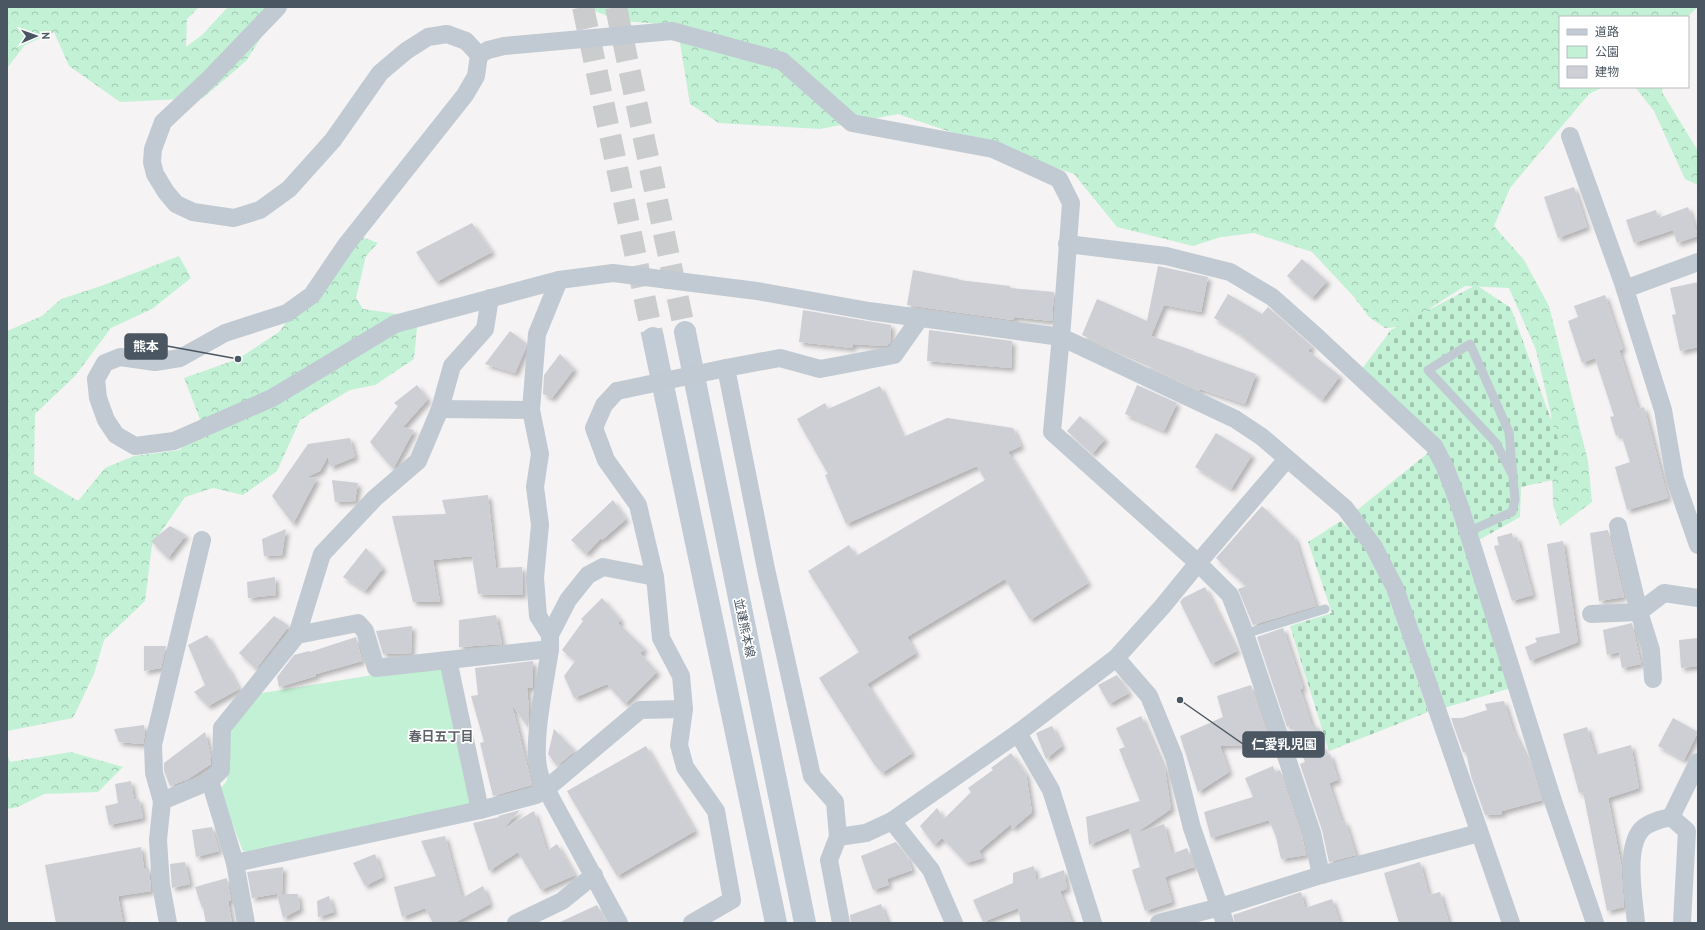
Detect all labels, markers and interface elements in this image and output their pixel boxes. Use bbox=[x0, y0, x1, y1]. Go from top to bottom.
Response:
north arrow bbox=[16, 16, 56, 56]
legend bbox=[1559, 16, 1689, 88]
text: 道路 bbox=[1595, 24, 1619, 39]
text: N bbox=[39, 32, 53, 40]
text: 公園 bbox=[1595, 44, 1619, 59]
text: 建物 bbox=[1595, 64, 1619, 79]
callout: 熊本 bbox=[125, 334, 167, 359]
text: 熊本 bbox=[133, 338, 159, 355]
street label: 並建熊本線 bbox=[731, 597, 759, 659]
district label: 春日五丁目 bbox=[408, 728, 474, 745]
callout: 仁愛乳児園 bbox=[1243, 732, 1324, 757]
text: 仁愛乳児園 bbox=[1251, 736, 1317, 753]

